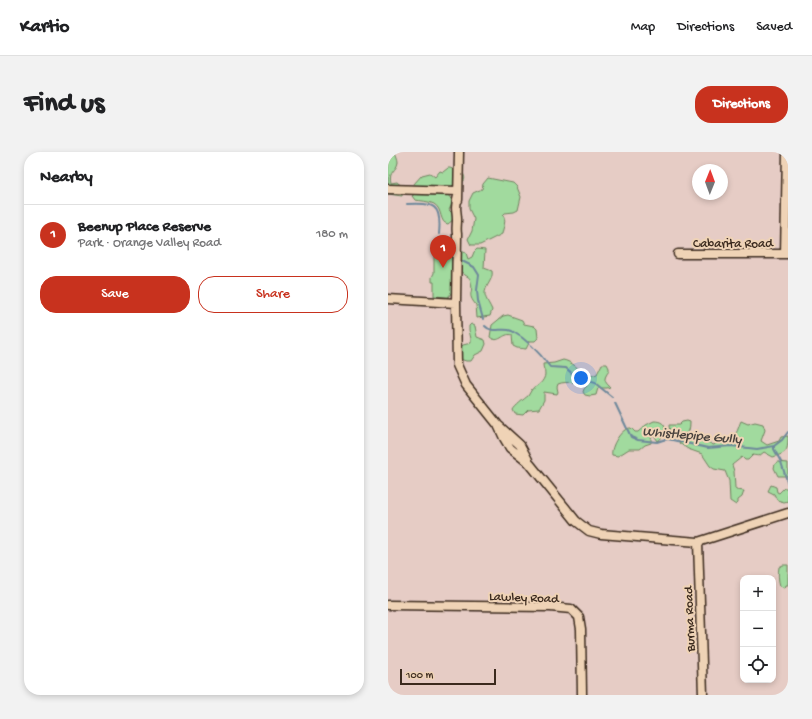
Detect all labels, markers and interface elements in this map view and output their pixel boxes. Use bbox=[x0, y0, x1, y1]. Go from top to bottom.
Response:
text: Kartio bbox=[20, 16, 69, 39]
text: Map bbox=[631, 19, 655, 36]
text: Directions bbox=[677, 19, 734, 36]
text: Saved bbox=[756, 19, 792, 36]
button: Directions bbox=[695, 86, 788, 123]
text: Find us bbox=[24, 88, 104, 121]
north arrow bbox=[692, 164, 728, 200]
text: Nearby bbox=[40, 168, 93, 188]
text: Beenup Place Reserve bbox=[78, 218, 211, 236]
text: 1 bbox=[50, 227, 56, 242]
text: 180 m bbox=[316, 227, 348, 242]
pin: 1 bbox=[430, 235, 456, 268]
text: Park · Orange Valley Road bbox=[78, 236, 221, 251]
street label: Cabarita Road bbox=[693, 237, 774, 252]
button: Save bbox=[40, 276, 190, 313]
button: Share bbox=[198, 276, 348, 313]
your location bbox=[571, 368, 591, 388]
water label: Whistlepipe Gully bbox=[642, 424, 743, 449]
map controls bbox=[740, 575, 776, 683]
button: + bbox=[740, 575, 776, 611]
street label: Burma Road bbox=[682, 585, 699, 653]
street label: Lawley Road bbox=[489, 590, 560, 607]
button: − bbox=[740, 611, 776, 647]
button: locate bbox=[740, 647, 776, 683]
scale bar bbox=[400, 667, 496, 686]
text: 100 m bbox=[406, 670, 433, 682]

